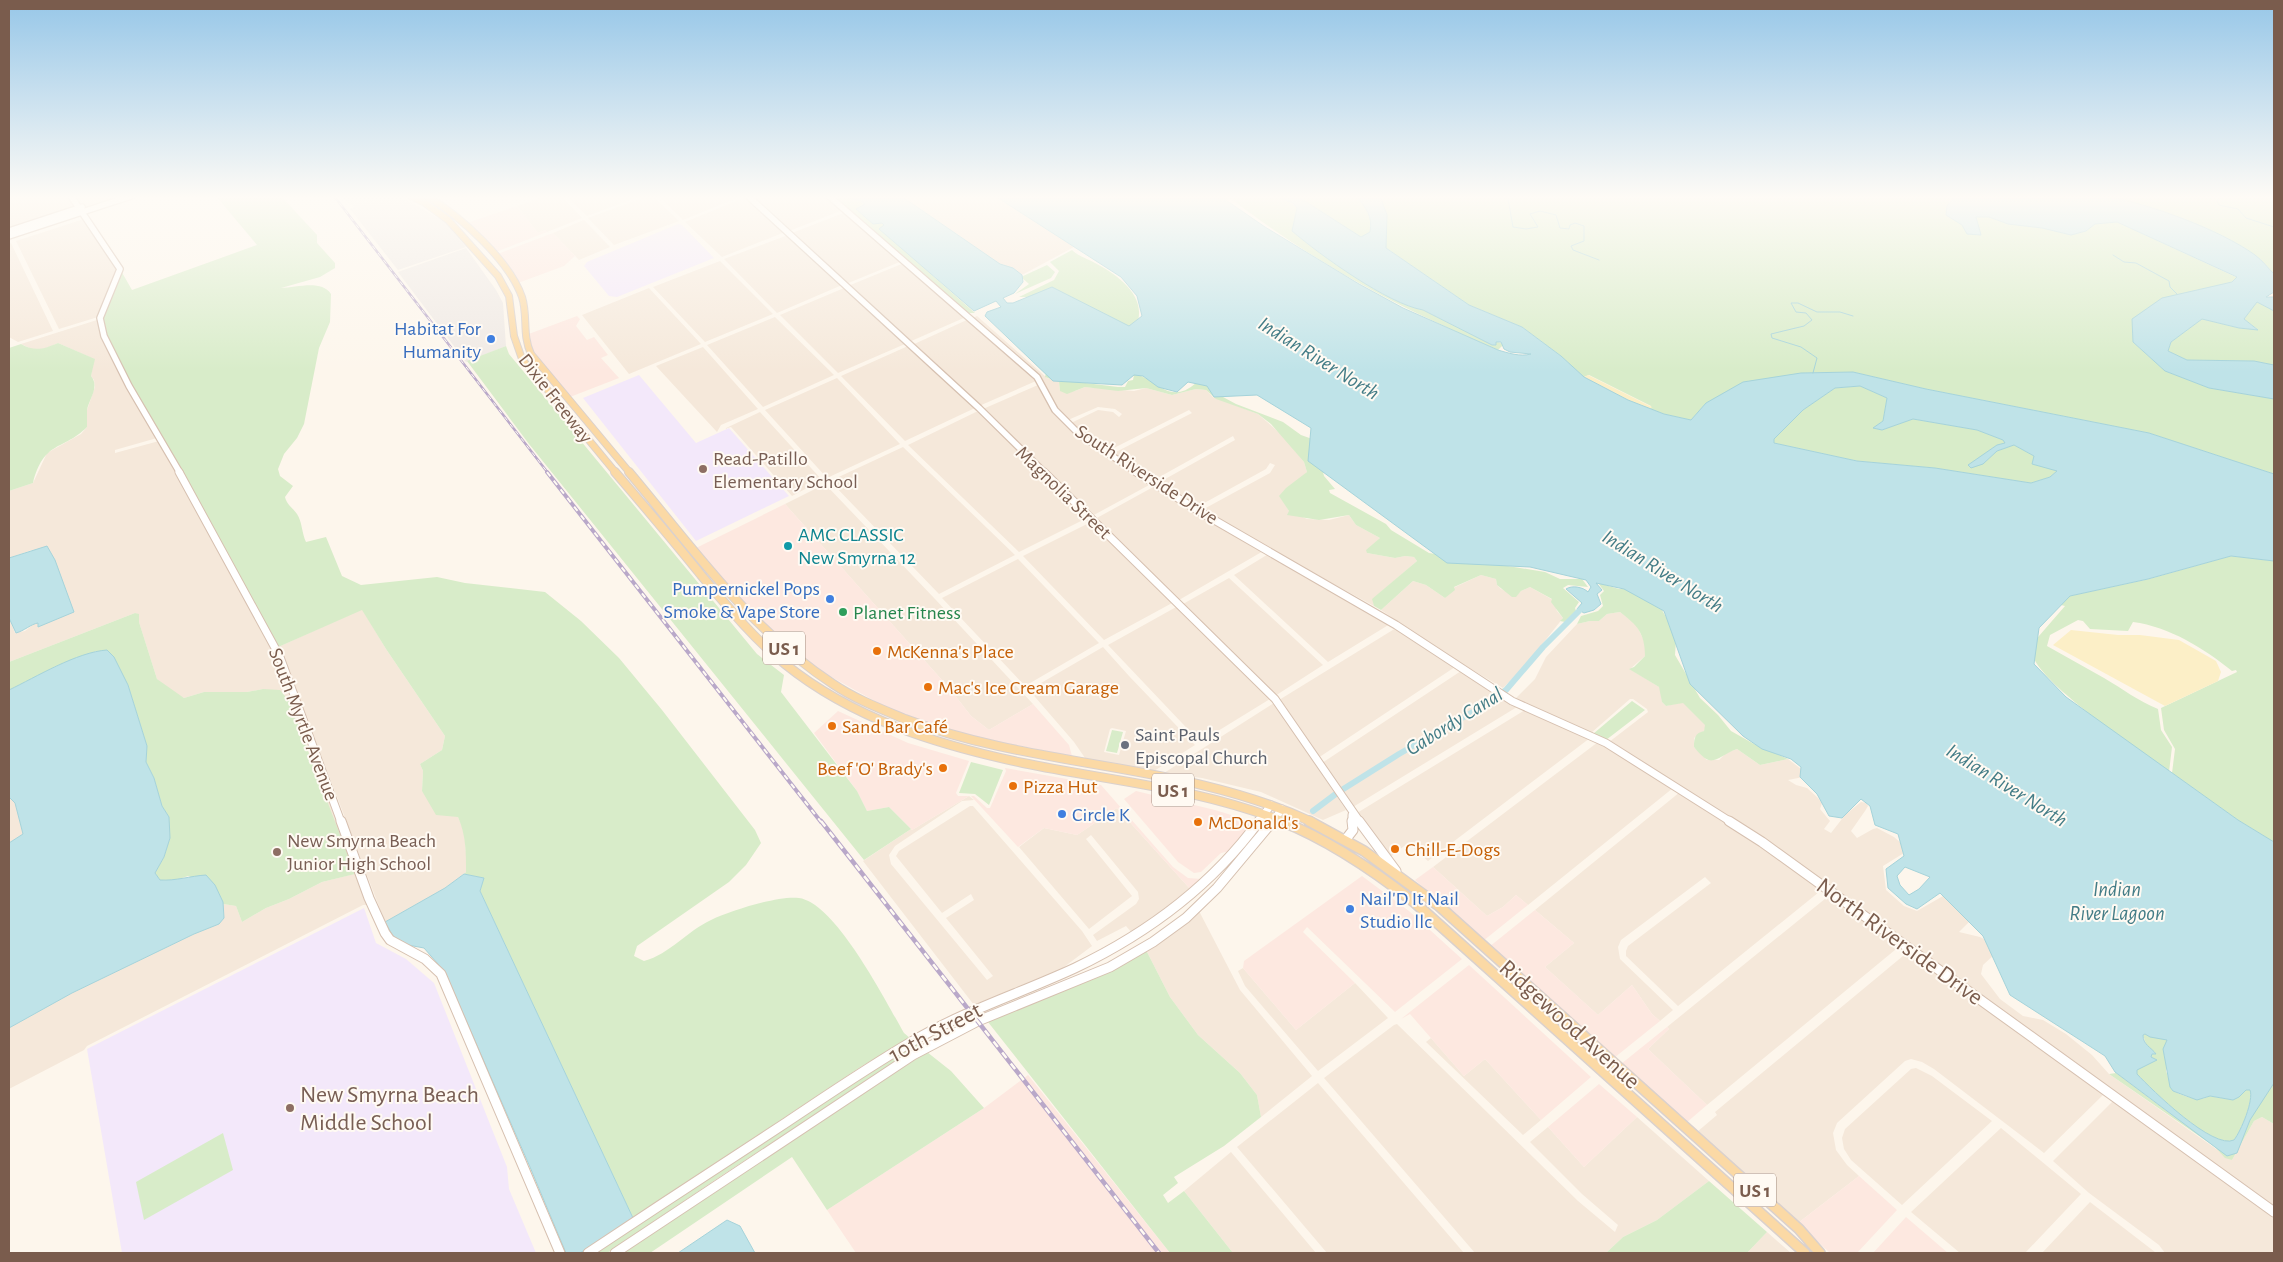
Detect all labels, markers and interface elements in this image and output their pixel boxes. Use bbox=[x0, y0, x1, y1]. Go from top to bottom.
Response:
water label: Indian River North bbox=[1255, 313, 1383, 404]
place label: Habitat For Humanity bbox=[394, 319, 482, 362]
marker: Habitat For Humanity bbox=[485, 333, 497, 345]
street label: Dixie Freeway bbox=[514, 350, 596, 447]
street label: South Riverside Drive bbox=[1072, 421, 1221, 528]
street label: Magnolia Street bbox=[1012, 442, 1115, 543]
place label: Read-Patillo Elementary School bbox=[713, 449, 858, 492]
marker: Read-Patillo Elementary School bbox=[697, 463, 709, 475]
place label: AMC CLASSIC New Smyrna 12 bbox=[798, 525, 916, 568]
water label: Indian River North bbox=[1599, 526, 1727, 617]
marker: AMC CLASSIC New Smyrna 12 bbox=[782, 540, 794, 552]
place label: Pumpernickel Pops Smoke & Vape Store bbox=[663, 579, 820, 622]
marker: Pumpernickel Pops Smoke & Vape Store bbox=[824, 593, 836, 605]
place label: Planet Fitness bbox=[853, 603, 961, 623]
marker: Planet Fitness bbox=[837, 606, 849, 618]
road number: US 1 bbox=[763, 632, 805, 664]
place label: McKenna's Place bbox=[887, 642, 1014, 662]
street label: South Myrtle Avenue bbox=[265, 645, 341, 803]
marker: McKenna's Place bbox=[871, 645, 883, 657]
place label: Mac's Ice Cream Garage bbox=[938, 678, 1119, 698]
marker: Mac's Ice Cream Garage bbox=[922, 681, 934, 693]
water label: Gabordy Canal bbox=[1402, 683, 1506, 759]
place label: Sand Bar Café bbox=[842, 717, 948, 737]
marker: Sand Bar Café bbox=[826, 720, 838, 732]
place label: Saint Pauls Episcopal Church bbox=[1135, 725, 1268, 768]
marker: Saint Pauls Episcopal Church bbox=[1119, 739, 1131, 751]
water label: Indian River North bbox=[1943, 740, 2071, 831]
place label: Beef 'O' Brady's bbox=[817, 759, 933, 779]
marker: Beef 'O' Brady's bbox=[937, 762, 949, 774]
road number: US 1 bbox=[1152, 774, 1194, 806]
place label: Pizza Hut bbox=[1023, 777, 1098, 797]
marker: Pizza Hut bbox=[1007, 780, 1019, 792]
place label: Circle K bbox=[1072, 805, 1130, 825]
marker: Circle K bbox=[1056, 808, 1068, 820]
place label: McDonald's bbox=[1208, 813, 1299, 833]
marker: McDonald's bbox=[1192, 816, 1204, 828]
place label: New Smyrna Beach Junior High School bbox=[287, 831, 436, 874]
place label: Chill-E-Dogs bbox=[1405, 840, 1501, 860]
marker: Chill-E-Dogs bbox=[1389, 843, 1401, 855]
marker: New Smyrna Beach Junior High School bbox=[271, 846, 283, 858]
street label: North Riverside Drive bbox=[1812, 874, 1987, 1010]
water label: Indian River Lagoon bbox=[2069, 879, 2165, 924]
place label: Nail'D It Nail Studio llc bbox=[1360, 889, 1459, 932]
marker: Nail'D It Nail Studio llc bbox=[1344, 903, 1356, 915]
street label: Ridgewood Avenue bbox=[1494, 956, 1644, 1094]
street label: 10th Street bbox=[885, 998, 986, 1067]
place label: New Smyrna Beach Middle School bbox=[300, 1083, 479, 1135]
marker: New Smyrna Beach Middle School bbox=[284, 1102, 296, 1114]
road number: US 1 bbox=[1734, 1174, 1776, 1206]

